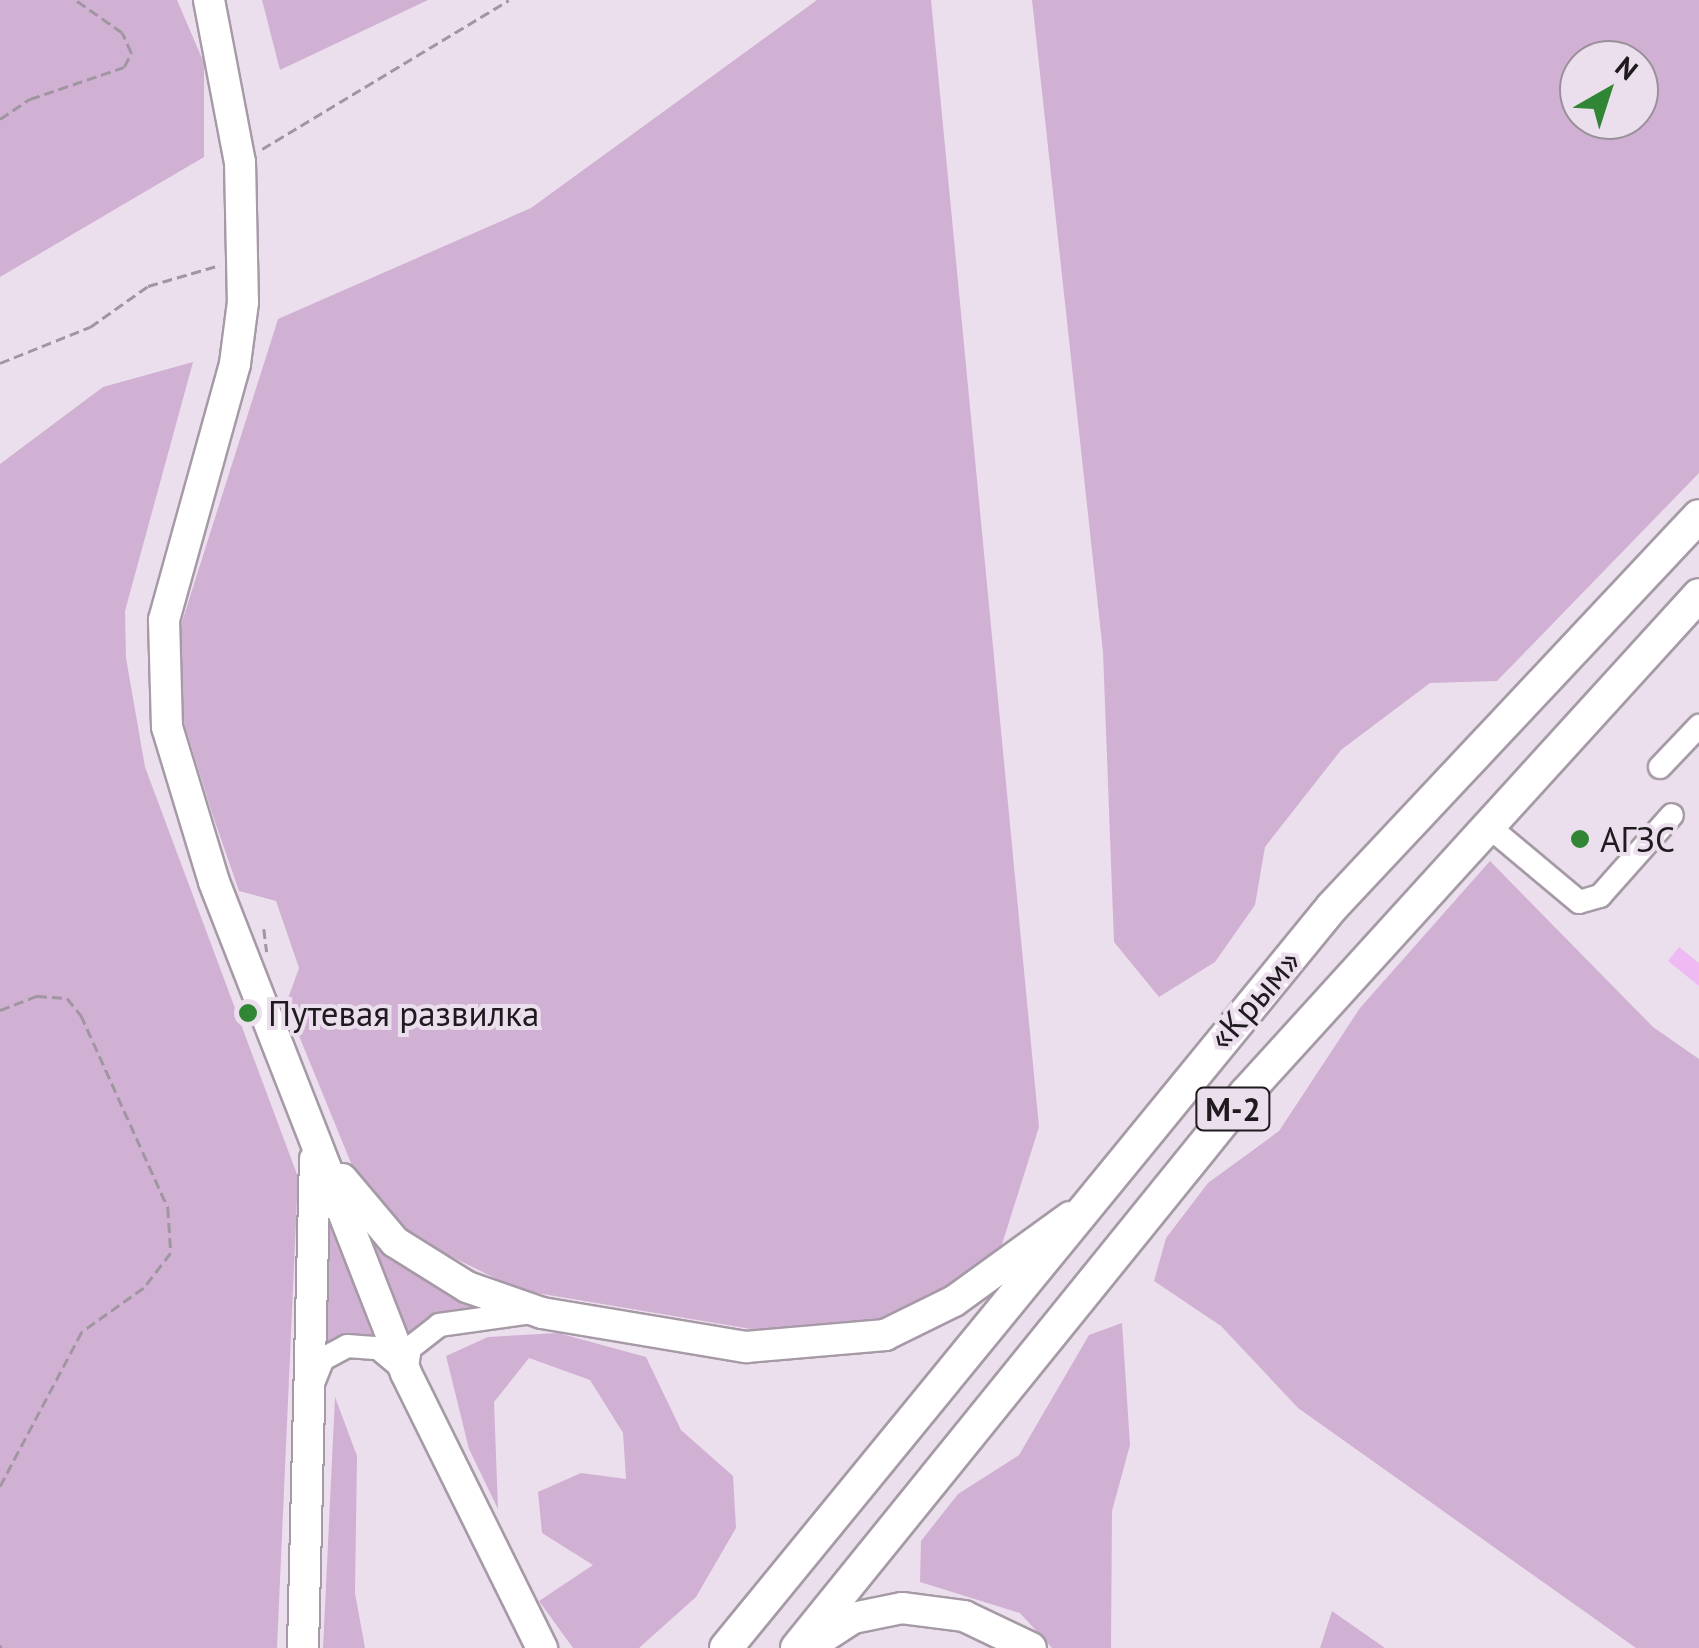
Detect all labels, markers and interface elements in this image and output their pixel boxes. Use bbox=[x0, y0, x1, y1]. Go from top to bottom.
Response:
north arrow bbox=[1559, 40, 1659, 140]
text: N bbox=[1608, 48, 1646, 88]
place label: АГЗС bbox=[1600, 818, 1675, 860]
marker: АГЗС bbox=[1569, 828, 1591, 850]
street label: «Крым» bbox=[1199, 940, 1309, 1058]
place label: Путевая развилка bbox=[268, 992, 539, 1034]
marker: Путевая развилка bbox=[237, 1002, 259, 1024]
road number: М-2 bbox=[1193, 1082, 1273, 1136]

